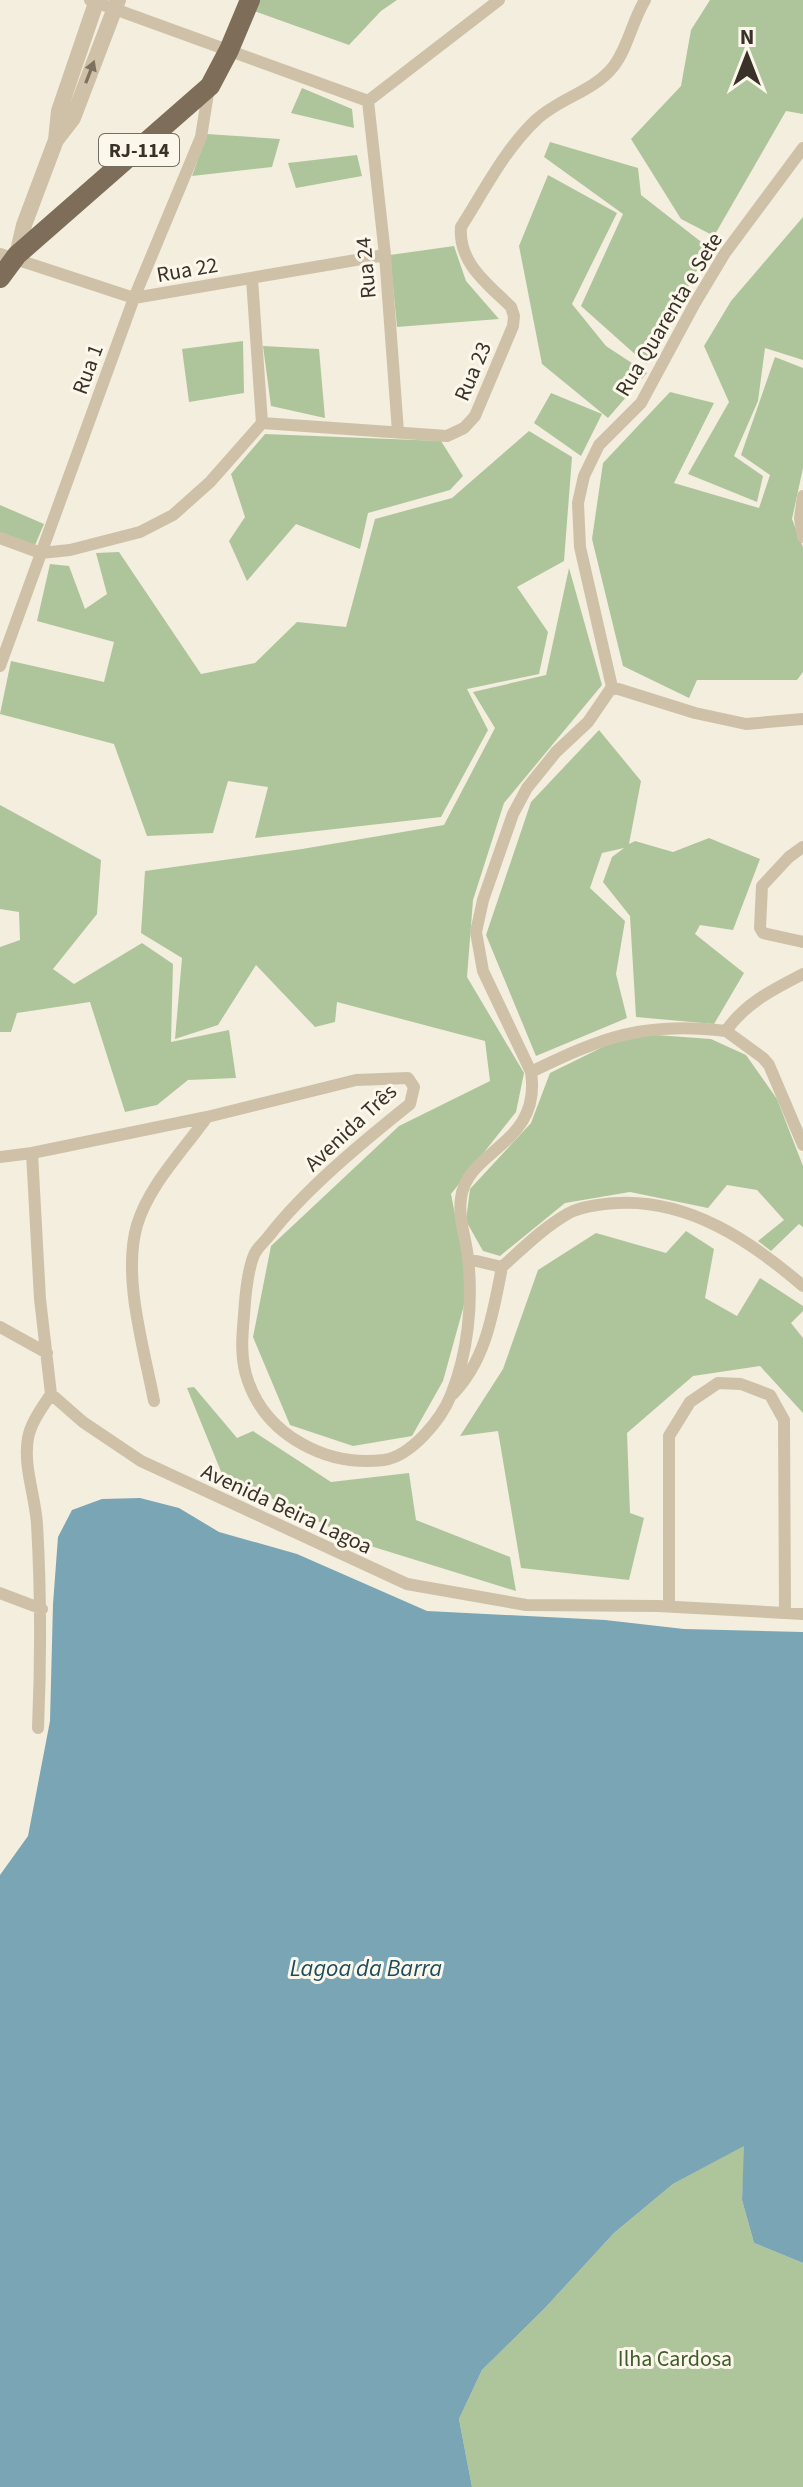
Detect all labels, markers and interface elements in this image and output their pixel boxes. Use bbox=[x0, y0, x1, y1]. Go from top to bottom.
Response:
north arrow bbox=[707, 16, 787, 96]
text: N bbox=[740, 21, 754, 53]
one-way arrow bbox=[84, 60, 97, 84]
road number: RJ-114 bbox=[99, 134, 179, 166]
street label: Rua Quarenta e Sete bbox=[607, 226, 731, 403]
street label: Rua 24 bbox=[347, 236, 385, 300]
street label: Rua 22 bbox=[154, 249, 220, 291]
street label: Rua 23 bbox=[446, 337, 500, 406]
street label: Rua 1 bbox=[64, 340, 112, 399]
street label: Avenida Três bbox=[297, 1076, 404, 1179]
street label: Avenida Beira Lagoa bbox=[196, 1455, 377, 1563]
water label: Lagoa da Barra bbox=[290, 1951, 442, 1986]
park label: Ilha Cardosa bbox=[618, 2343, 732, 2375]

